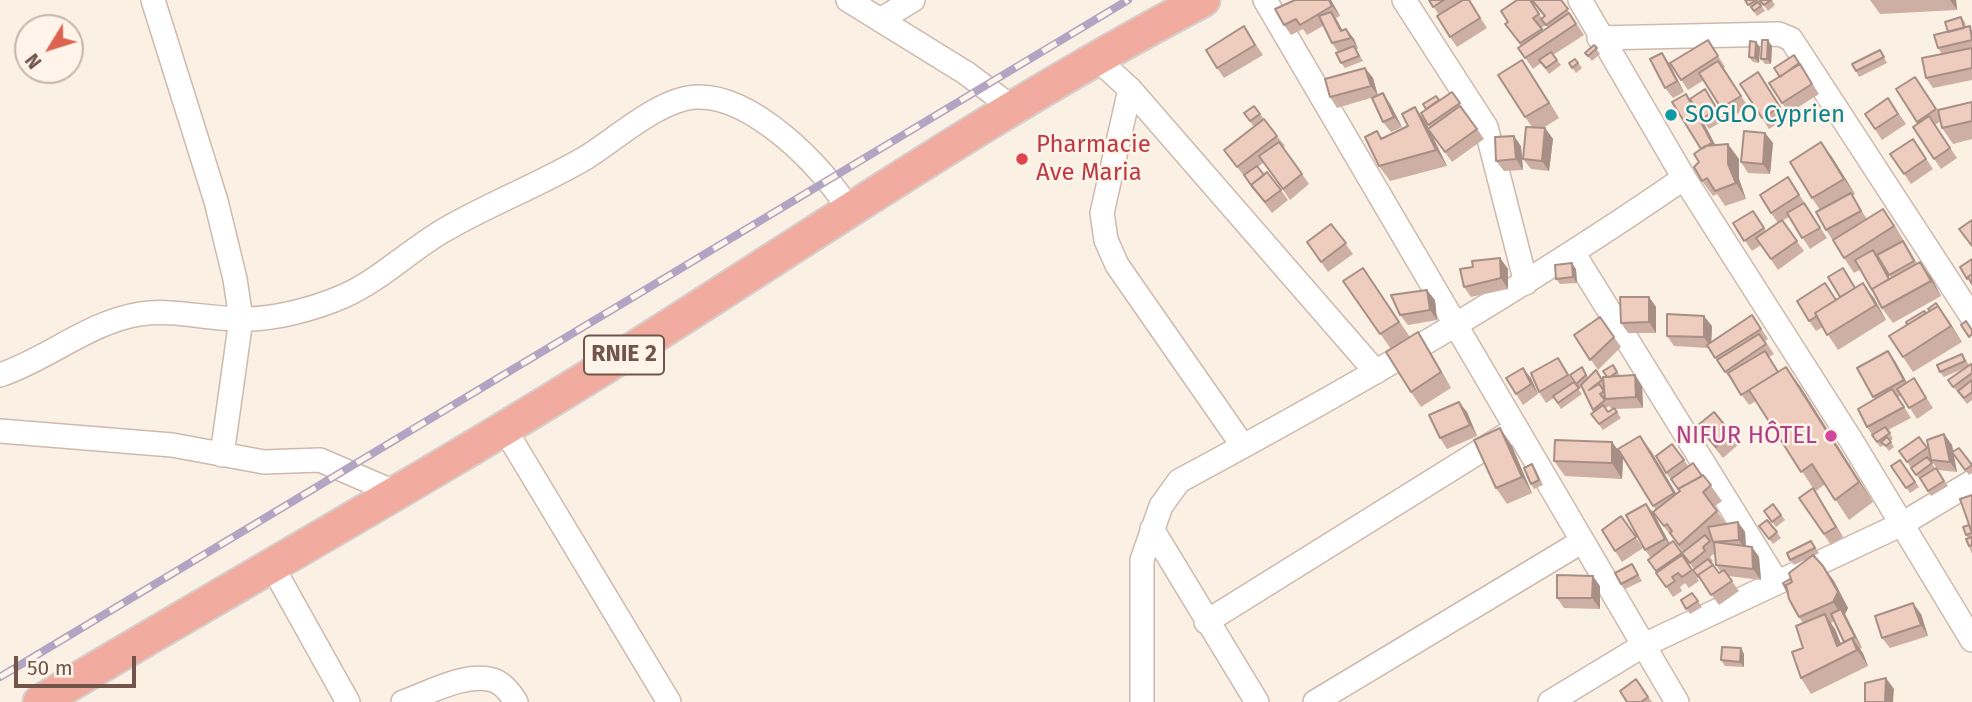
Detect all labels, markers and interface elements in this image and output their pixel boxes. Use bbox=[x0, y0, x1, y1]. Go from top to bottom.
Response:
north arrow bbox=[14, 14, 84, 84]
text: N bbox=[21, 49, 47, 73]
place label: SOGLO Cyprien bbox=[1685, 101, 1845, 129]
marker: SOGLO Cyprien bbox=[1663, 107, 1679, 123]
place label: Pharmacie Ave Maria bbox=[1036, 131, 1151, 187]
marker: Pharmacie Ave Maria bbox=[1014, 151, 1030, 167]
road number: RNIE 2 bbox=[584, 336, 664, 374]
place label: NIFUR HÔTEL bbox=[1676, 422, 1817, 450]
marker: NIFUR HÔTEL bbox=[1823, 428, 1839, 444]
scale bar bbox=[18, 642, 140, 686]
text: 50 m bbox=[27, 655, 73, 681]

